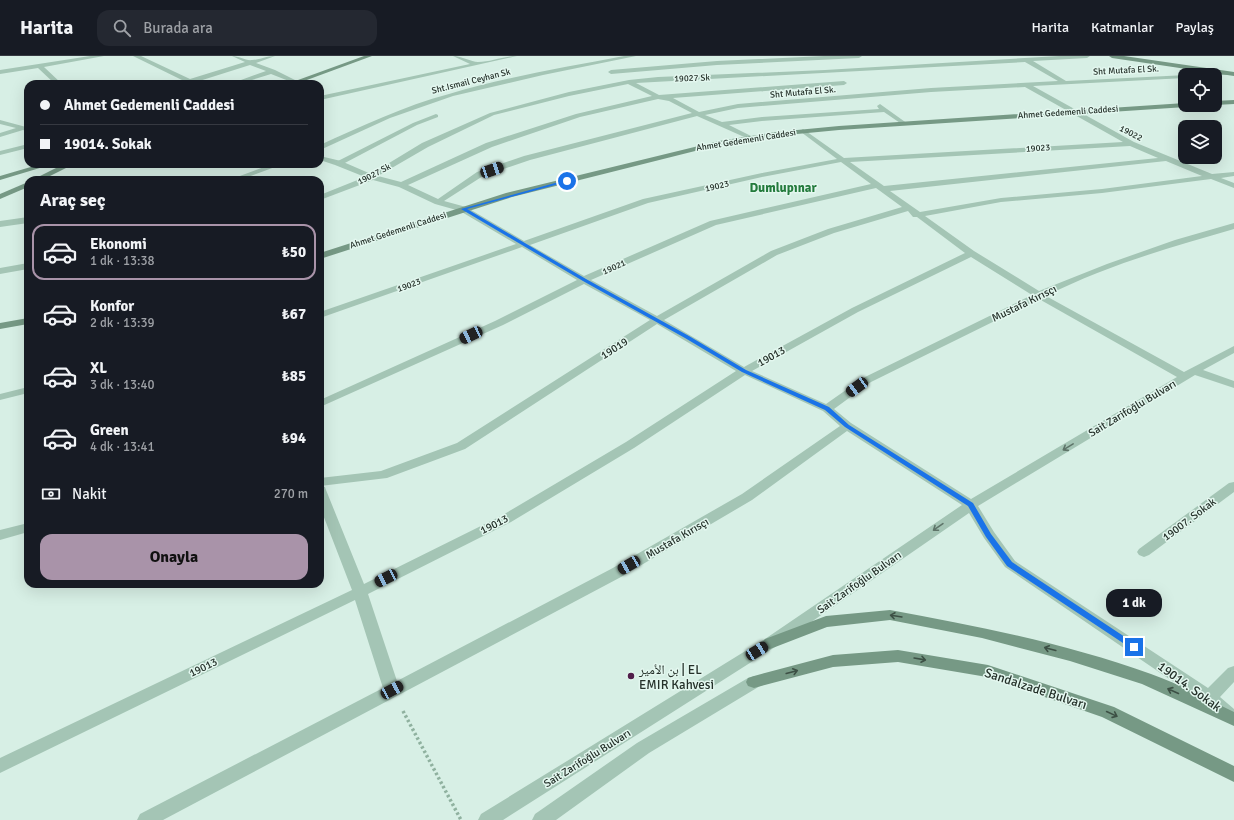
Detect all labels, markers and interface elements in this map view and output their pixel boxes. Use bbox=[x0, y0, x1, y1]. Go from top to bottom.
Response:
search box bbox=[97, 10, 377, 46]
text: Harita bbox=[20, 16, 73, 40]
icon: search bbox=[111, 17, 133, 39]
text: Burada ara bbox=[143, 19, 213, 37]
text: Harita bbox=[1031, 19, 1069, 36]
text: Katmanlar bbox=[1091, 19, 1154, 36]
text: Paylaş bbox=[1176, 19, 1214, 36]
street label: Sht Mutafa El Sk. bbox=[1093, 63, 1159, 78]
street label: Sht.Ismail Ceyhan Sk bbox=[431, 66, 512, 97]
map controls bbox=[1178, 68, 1222, 164]
button: locate bbox=[1178, 68, 1222, 112]
street label: 19027 Sk bbox=[674, 72, 711, 85]
street label: Sht Mutafa El Sk. bbox=[770, 84, 836, 101]
text: Ahmet Gedemenli Caddesi bbox=[64, 96, 235, 114]
street label: Ahmet Gedemenli Caddesi bbox=[1017, 103, 1119, 121]
button: layers bbox=[1178, 120, 1222, 164]
street label: 19022 bbox=[1117, 123, 1144, 144]
street label: Ahmet Gedemenli Caddesi bbox=[695, 127, 797, 154]
text: 19014. Sokak bbox=[64, 135, 152, 153]
street label: 19023 bbox=[1026, 142, 1051, 155]
car bbox=[479, 160, 505, 180]
street label: 19027 Sk bbox=[356, 161, 393, 187]
route start bbox=[558, 172, 576, 190]
street label: 19023 bbox=[704, 178, 730, 195]
district label: Dumlupınar bbox=[749, 180, 817, 196]
text: Araç seç bbox=[40, 189, 106, 211]
street label: Ahmet Gedemenli Caddesi bbox=[349, 210, 448, 251]
icon: car bbox=[42, 234, 78, 270]
text: Ekonomi bbox=[90, 235, 147, 253]
text: ₺50 bbox=[282, 243, 306, 261]
text: 1 dk · 13:38 bbox=[90, 253, 155, 269]
street label: 19021 bbox=[601, 257, 628, 277]
street label: 19023 bbox=[396, 276, 423, 295]
street label: Mustafa Kırısçı bbox=[990, 282, 1059, 325]
icon: car bbox=[42, 296, 78, 332]
text: Konfor bbox=[90, 297, 134, 315]
text: ₺67 bbox=[282, 305, 306, 323]
text: 2 dk · 13:39 bbox=[90, 315, 155, 331]
car bbox=[458, 324, 484, 346]
street label: 19019 bbox=[598, 335, 630, 362]
street label: 19013 bbox=[755, 344, 787, 369]
icon: car bbox=[42, 358, 78, 394]
text: XL bbox=[90, 359, 107, 377]
text: ₺85 bbox=[282, 367, 306, 385]
car bbox=[844, 375, 870, 399]
text: 3 dk · 13:40 bbox=[90, 377, 155, 393]
street label: Sait Zarifoğlu Bulvarı bbox=[1086, 377, 1178, 440]
icon: car bbox=[42, 420, 78, 456]
text: Green bbox=[90, 421, 129, 439]
text: ₺94 bbox=[282, 429, 306, 447]
text: 4 dk · 13:41 bbox=[90, 439, 155, 455]
one-way arrow bbox=[1062, 443, 1074, 451]
icon: cash bbox=[40, 483, 62, 505]
text: Nakit bbox=[72, 485, 106, 503]
text: 270 m bbox=[274, 486, 308, 502]
street label: 19007. Sokak bbox=[1160, 495, 1219, 544]
street label: 19013 bbox=[478, 512, 510, 537]
street label: Mustafa Kırısçı bbox=[643, 515, 711, 562]
one-way arrow bbox=[933, 523, 944, 531]
button: Onayla bbox=[40, 534, 308, 580]
street label: Sait Zarifoğlu Bulvarı bbox=[815, 548, 904, 616]
car bbox=[616, 554, 642, 576]
car bbox=[373, 567, 399, 589]
callout: 1 dk bbox=[1106, 589, 1162, 617]
text: 1 dk bbox=[1122, 595, 1146, 611]
one-way arrow bbox=[890, 612, 903, 620]
route end bbox=[1125, 638, 1143, 656]
car bbox=[744, 640, 770, 662]
one-way arrow bbox=[1044, 645, 1057, 653]
street label: 19013 bbox=[187, 655, 219, 680]
one-way arrow bbox=[913, 656, 926, 664]
street label: 19014. Sokak bbox=[1154, 658, 1225, 716]
place label: بن الأمير | EL EMIR Kahvesi bbox=[638, 662, 714, 693]
street label: Sandalzade Bulvarı bbox=[982, 665, 1089, 713]
one-way arrow bbox=[785, 668, 798, 675]
marker: بن الأمير | EL EMIR Kahvesi bbox=[626, 671, 636, 681]
car bbox=[379, 679, 405, 701]
one-way arrow bbox=[1168, 687, 1180, 694]
one-way arrow bbox=[1105, 711, 1117, 718]
street label: Sait Zarifoğlu Bulvarı bbox=[541, 726, 633, 790]

